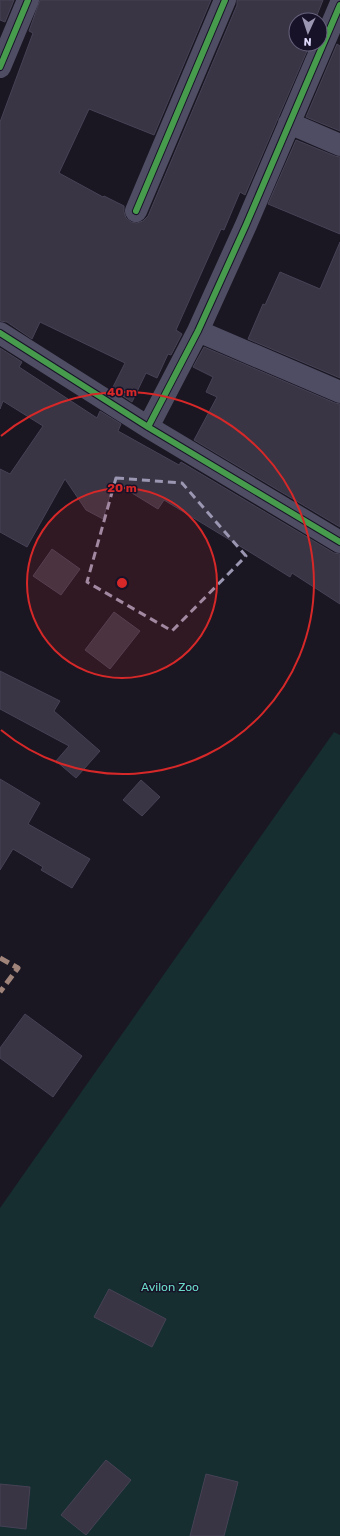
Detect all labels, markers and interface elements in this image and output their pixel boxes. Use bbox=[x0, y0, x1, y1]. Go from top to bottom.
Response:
north arrow bbox=[288, 12, 328, 52]
text: N bbox=[303, 35, 312, 48]
text: 40 m bbox=[107, 385, 137, 399]
text: 20 m bbox=[107, 481, 137, 495]
centre of rings bbox=[115, 576, 129, 590]
park label: Avilon Zoo bbox=[141, 1280, 199, 1294]

